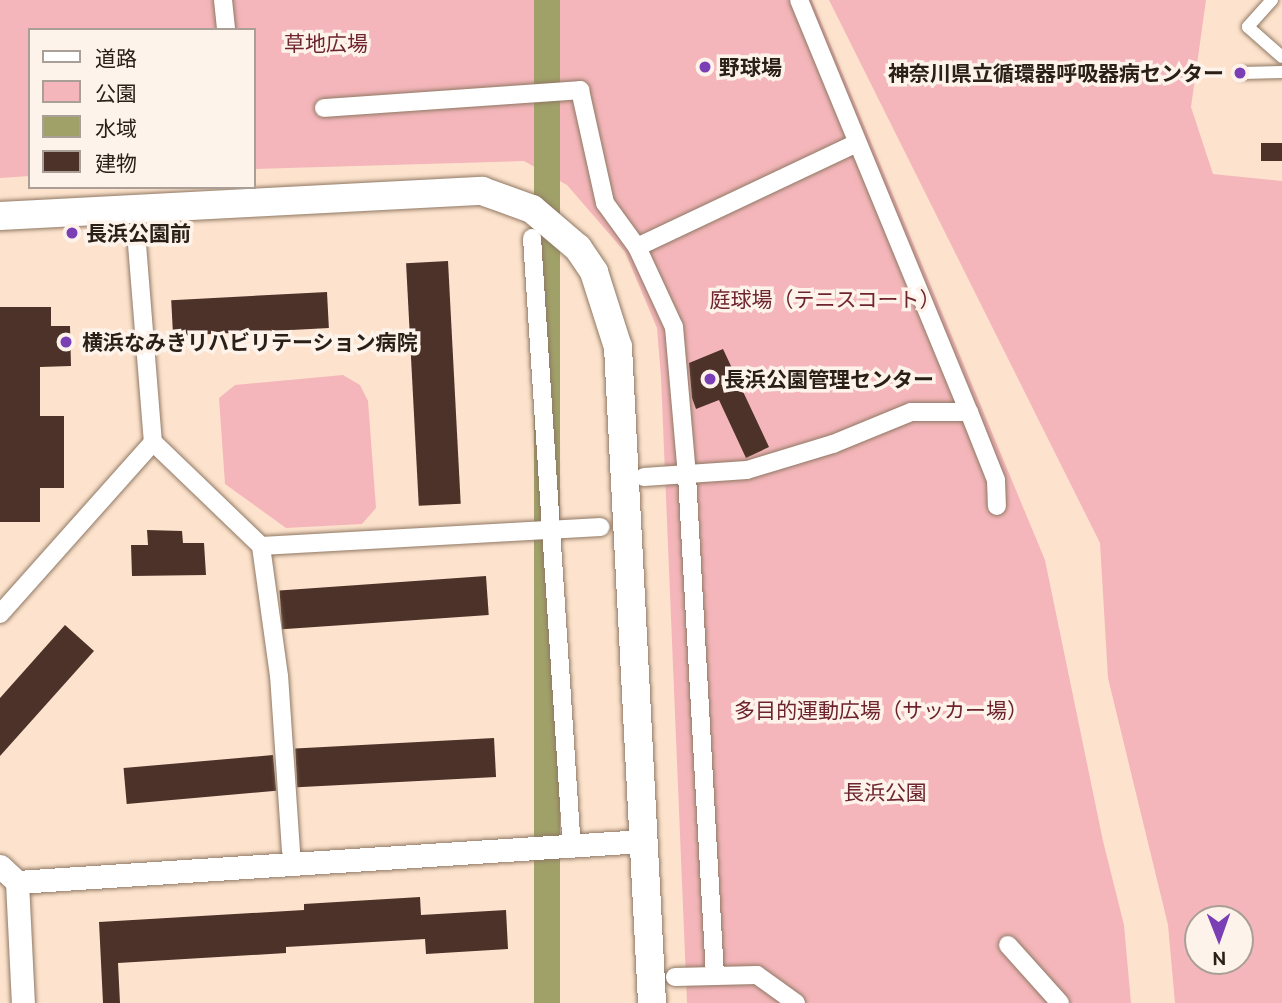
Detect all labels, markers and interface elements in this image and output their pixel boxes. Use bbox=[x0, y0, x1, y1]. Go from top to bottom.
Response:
legend bbox=[28, 28, 256, 189]
park label: 草地広場 bbox=[284, 30, 368, 56]
text: 道路 bbox=[95, 46, 137, 70]
place label: 野球場 bbox=[719, 54, 782, 80]
marker: 野球場 bbox=[697, 59, 713, 75]
place label: 神奈川県立循環器呼吸器病センター bbox=[888, 60, 1224, 86]
marker: 神奈川県立循環器呼吸器病センター bbox=[1230, 63, 1250, 83]
text: 公園 bbox=[95, 81, 137, 105]
text: 水域 bbox=[95, 116, 137, 140]
text: 建物 bbox=[95, 151, 137, 175]
place label: 長浜公園前 bbox=[86, 220, 191, 246]
marker: 長浜公園前 bbox=[64, 225, 80, 241]
park label: 庭球場（テニスコート） bbox=[710, 286, 940, 312]
place label: 横浜なみきリハビリテーション病院 bbox=[82, 329, 418, 355]
marker: 横浜なみきリハビリテーション病院 bbox=[56, 332, 76, 352]
place label: 長浜公園管理センター bbox=[724, 366, 934, 392]
marker: 長浜公園管理センター bbox=[702, 371, 718, 387]
park label: 多目的運動広場（サッカー場） bbox=[734, 697, 1028, 723]
park label: 長浜公園 bbox=[843, 779, 927, 805]
north arrow bbox=[1184, 905, 1254, 975]
text: N bbox=[1212, 948, 1227, 970]

